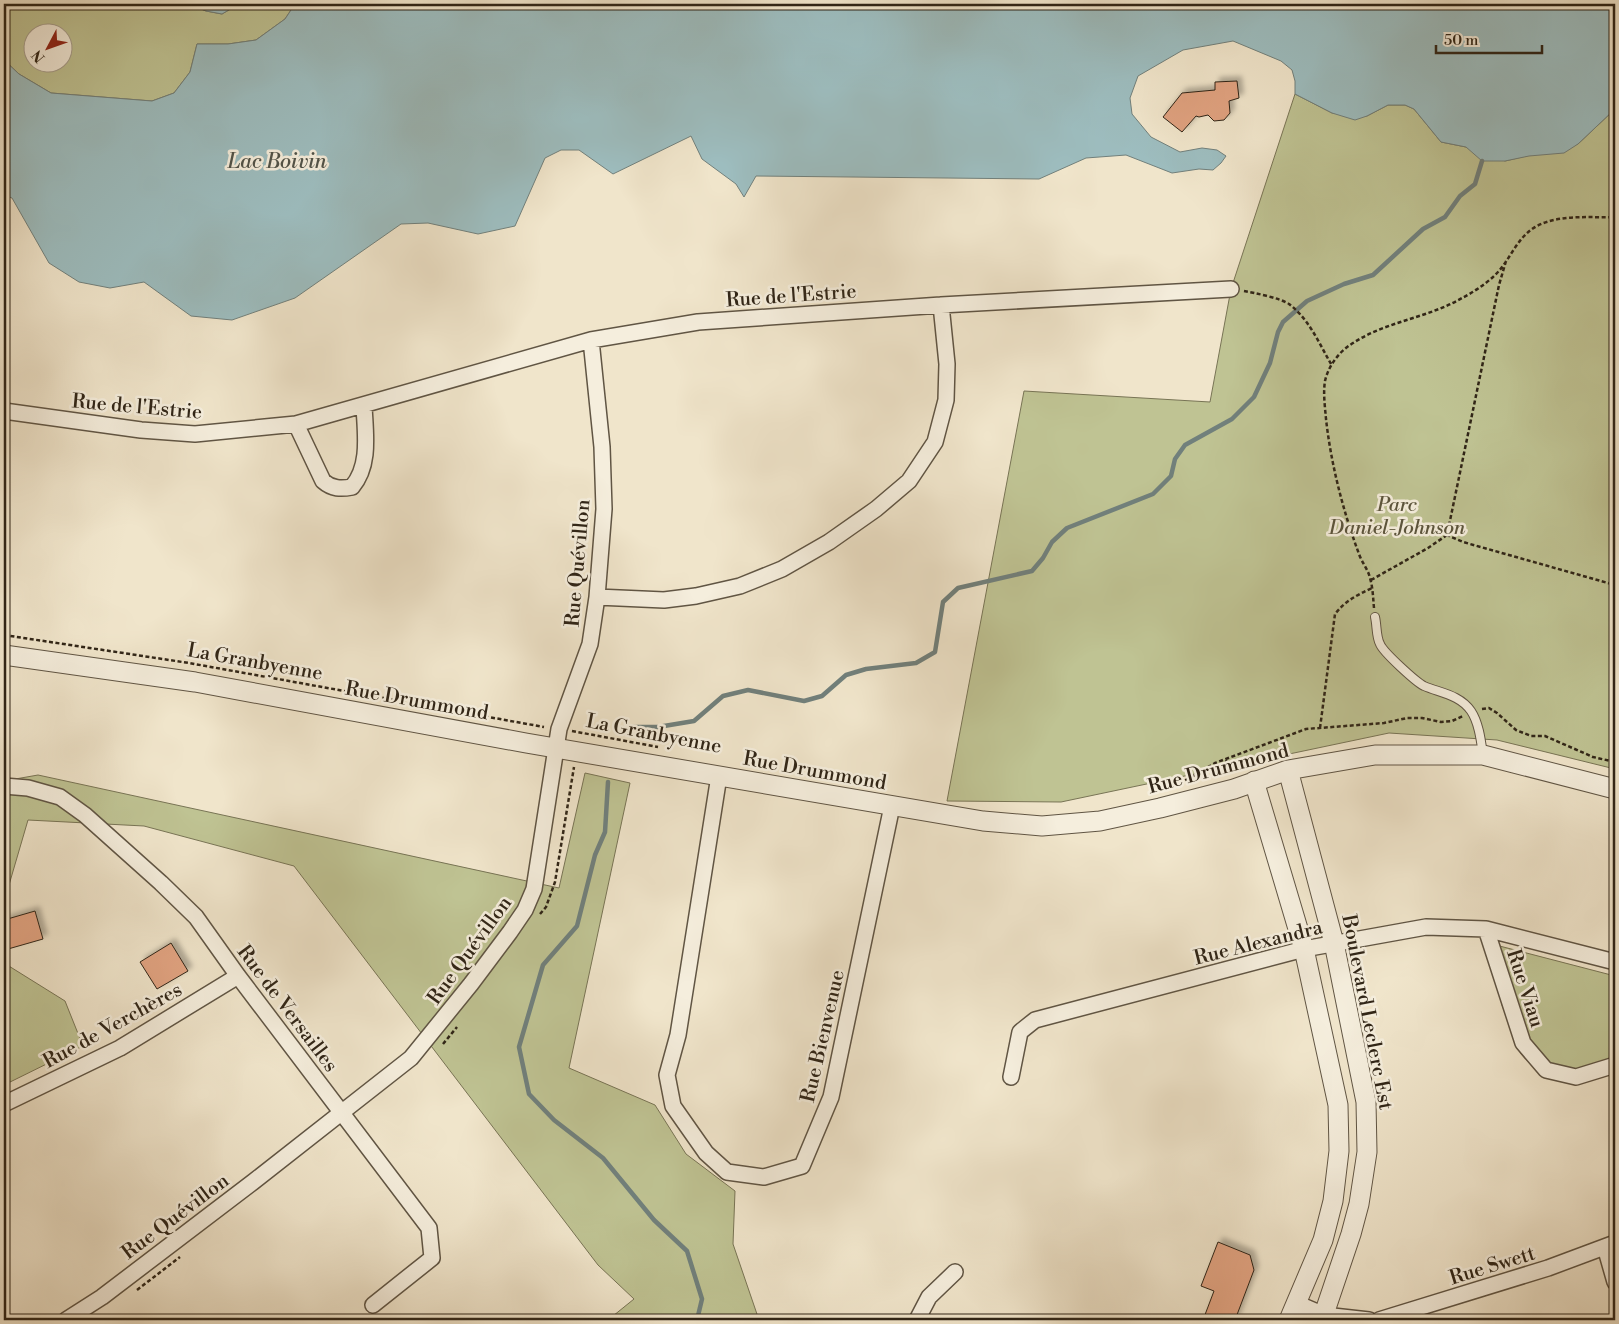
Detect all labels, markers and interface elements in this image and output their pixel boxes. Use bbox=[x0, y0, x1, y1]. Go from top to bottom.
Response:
north arrow bbox=[22, 22, 72, 72]
scale bar bbox=[1436, 22, 1543, 54]
text: 50 m bbox=[1444, 31, 1478, 50]
text: N bbox=[29, 46, 49, 66]
water label: Lac Boivin bbox=[227, 149, 327, 175]
street label: Rue de l'Estrie bbox=[725, 279, 857, 314]
street label: Rue de l'Estrie bbox=[71, 389, 203, 426]
park label: Parc Daniel-Johnson bbox=[1328, 493, 1466, 541]
street label: Rue Quévillon bbox=[560, 498, 597, 628]
street label: La Granbyenne bbox=[185, 638, 325, 687]
street label: Rue Drummond bbox=[343, 677, 491, 727]
street label: La Granbyenne bbox=[584, 709, 724, 760]
street label: Rue Drummond bbox=[1145, 738, 1292, 800]
street label: Rue Drummond bbox=[741, 747, 889, 797]
street label: Rue Quévillon bbox=[422, 892, 518, 1010]
street label: Boulevard Leclerc Est bbox=[1335, 912, 1398, 1112]
street label: Rue Alexandra bbox=[1191, 915, 1326, 972]
street label: Rue de Versailles bbox=[231, 940, 343, 1077]
street label: Rue Viau bbox=[1500, 946, 1549, 1031]
street label: Rue Bienvenue bbox=[796, 968, 851, 1105]
street label: Rue de Verchères bbox=[39, 978, 187, 1075]
street label: Rue Quévillon bbox=[117, 1169, 235, 1266]
street label: Rue Swett bbox=[1446, 1242, 1538, 1291]

